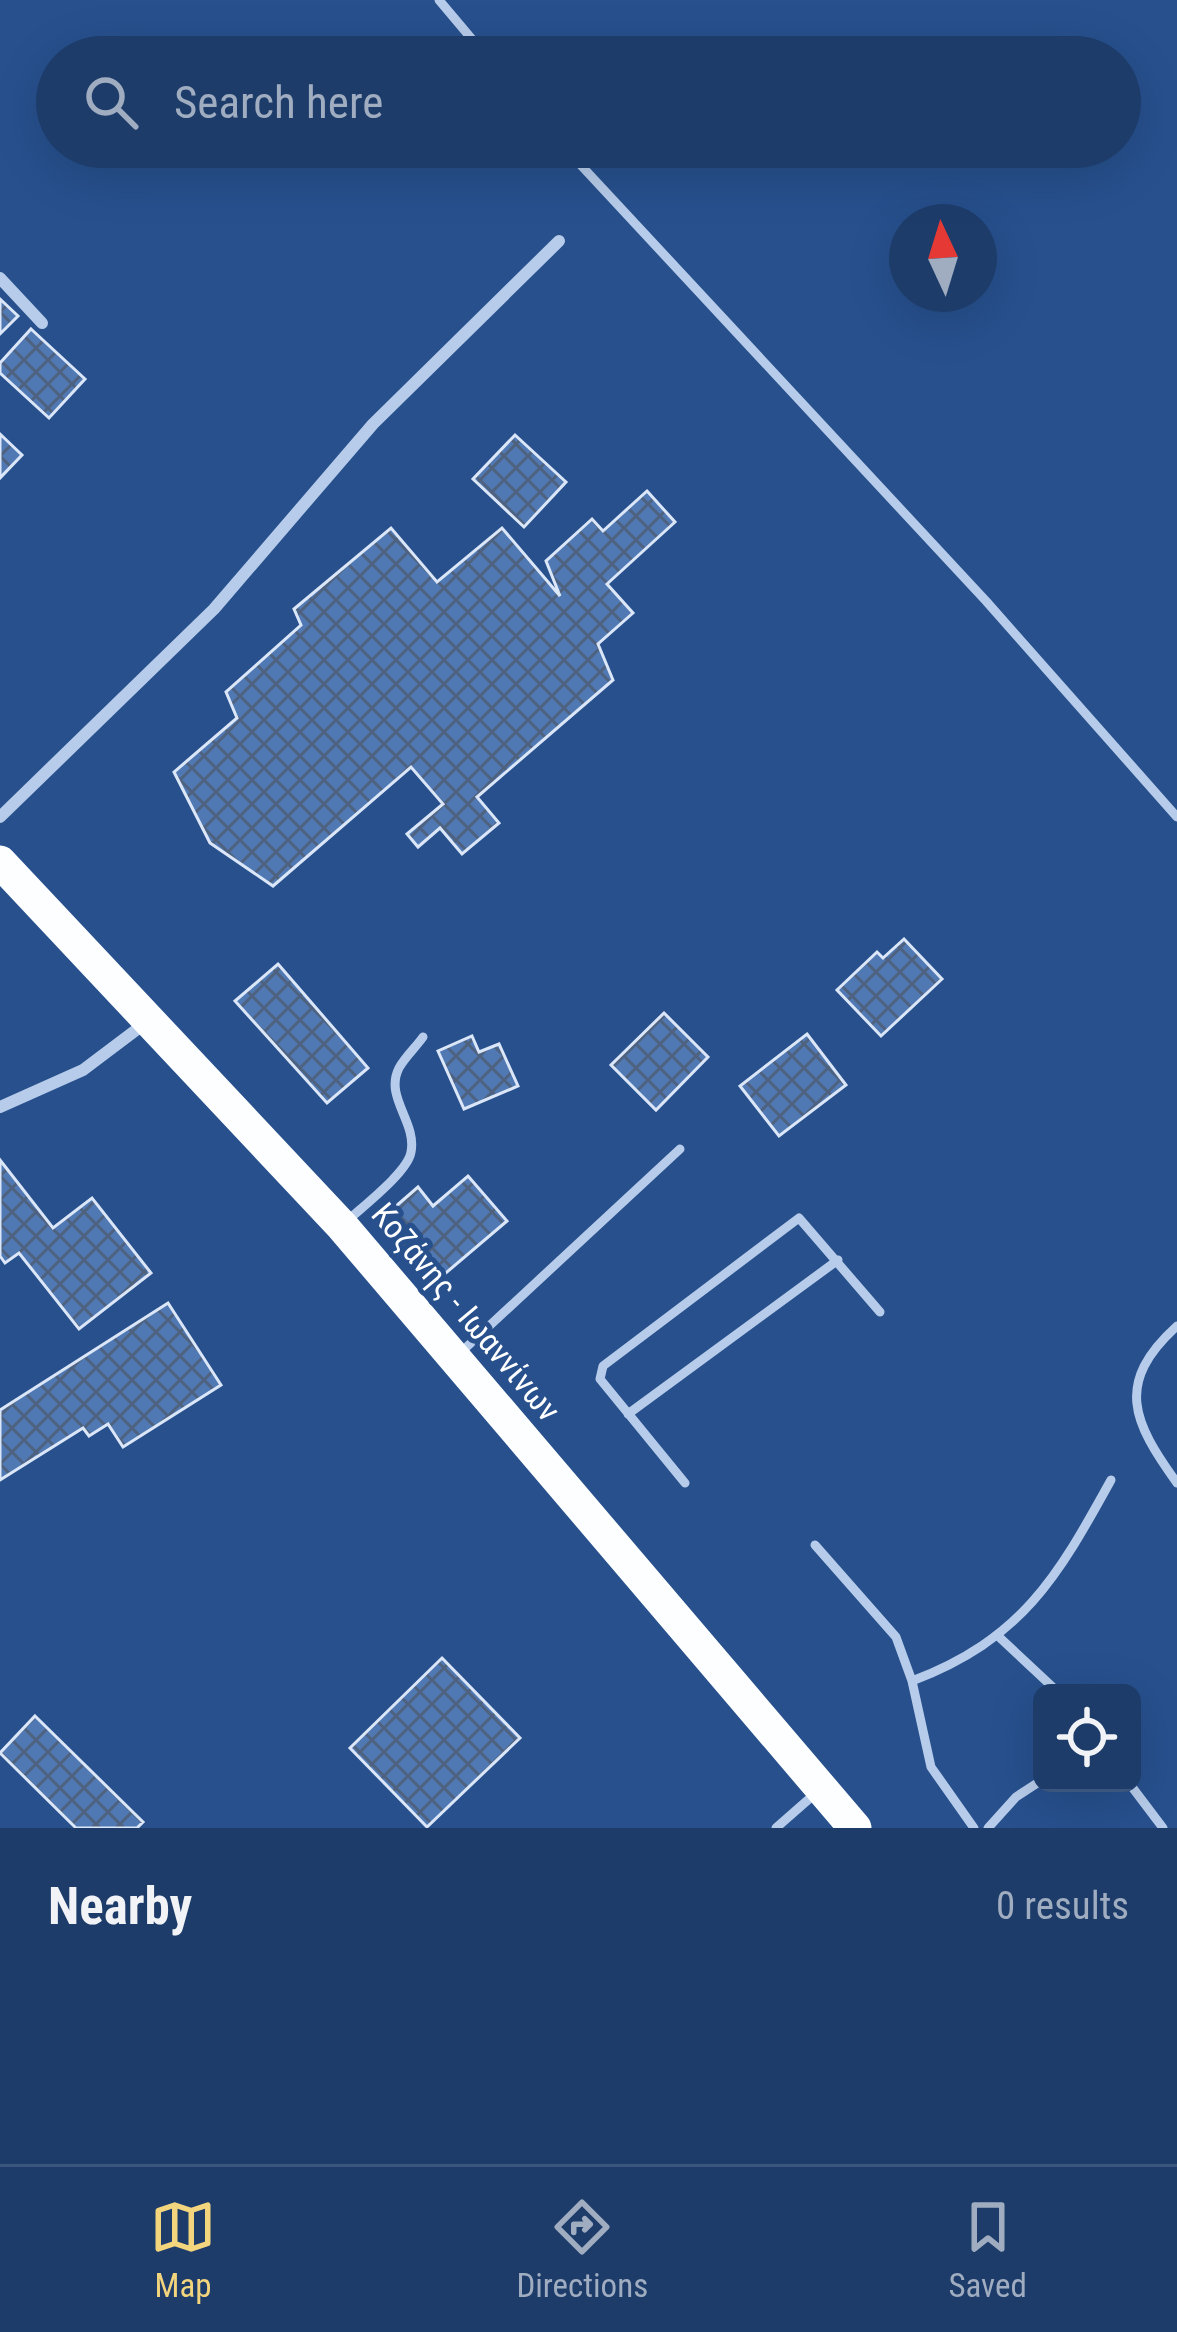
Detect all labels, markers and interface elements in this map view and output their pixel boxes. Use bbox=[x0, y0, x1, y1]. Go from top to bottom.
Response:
search box bbox=[36, 36, 1141, 168]
icon: search bbox=[78, 69, 144, 135]
text: Search here bbox=[174, 76, 383, 129]
north arrow bbox=[889, 204, 997, 312]
street label: Κοζάνης - Ιωαννίνων bbox=[364, 1195, 568, 1429]
map controls bbox=[1033, 1684, 1141, 1792]
button: locate bbox=[1033, 1684, 1141, 1792]
text: Nearby bbox=[48, 1877, 192, 1936]
text: 0 results bbox=[996, 1883, 1129, 1929]
tab: Map bbox=[150, 2194, 216, 2305]
tab: Directions bbox=[516, 2194, 648, 2305]
tab: Saved bbox=[948, 2194, 1027, 2305]

